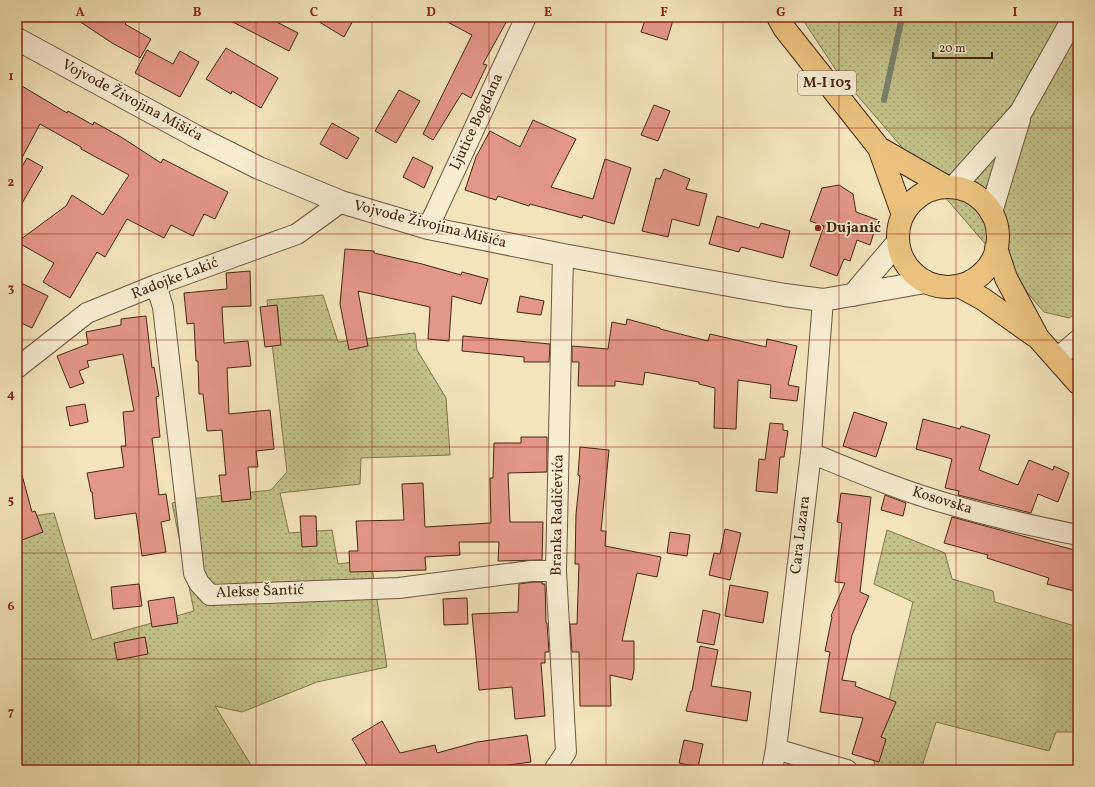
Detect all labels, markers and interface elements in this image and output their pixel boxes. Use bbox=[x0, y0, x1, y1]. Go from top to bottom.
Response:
text: A bbox=[75, 4, 85, 22]
text: B bbox=[193, 4, 202, 22]
text: C bbox=[310, 4, 318, 22]
text: D bbox=[426, 4, 436, 22]
text: E bbox=[544, 4, 552, 22]
text: F bbox=[660, 4, 668, 22]
text: G bbox=[776, 4, 786, 22]
text: H bbox=[893, 4, 903, 22]
text: I bbox=[1013, 4, 1018, 22]
scale bar bbox=[933, 34, 992, 60]
text: 20 m bbox=[939, 41, 966, 57]
street label: Vojvode Živojina Mišića bbox=[58, 55, 206, 147]
text: 1 bbox=[8, 68, 14, 86]
street label: Ljutice Bogdana bbox=[445, 70, 509, 174]
road number: M-I 103 bbox=[798, 71, 856, 95]
text: 2 bbox=[8, 174, 15, 192]
street label: Vojvode Živojina Mišića bbox=[351, 196, 509, 254]
place label: Dujanić bbox=[826, 218, 881, 239]
marker: Dujanić bbox=[813, 223, 823, 233]
street label: Radojke Lakić bbox=[128, 253, 222, 305]
text: 3 bbox=[8, 280, 15, 298]
text: 4 bbox=[7, 386, 15, 404]
street label: Branka Radičevića bbox=[546, 454, 570, 576]
street label: Kosovska bbox=[909, 482, 975, 520]
text: 5 bbox=[8, 492, 14, 510]
street label: Cara Lazara bbox=[786, 495, 816, 575]
street label: Alekse Šantić bbox=[216, 580, 305, 604]
text: 6 bbox=[7, 598, 15, 616]
text: 7 bbox=[8, 704, 14, 722]

